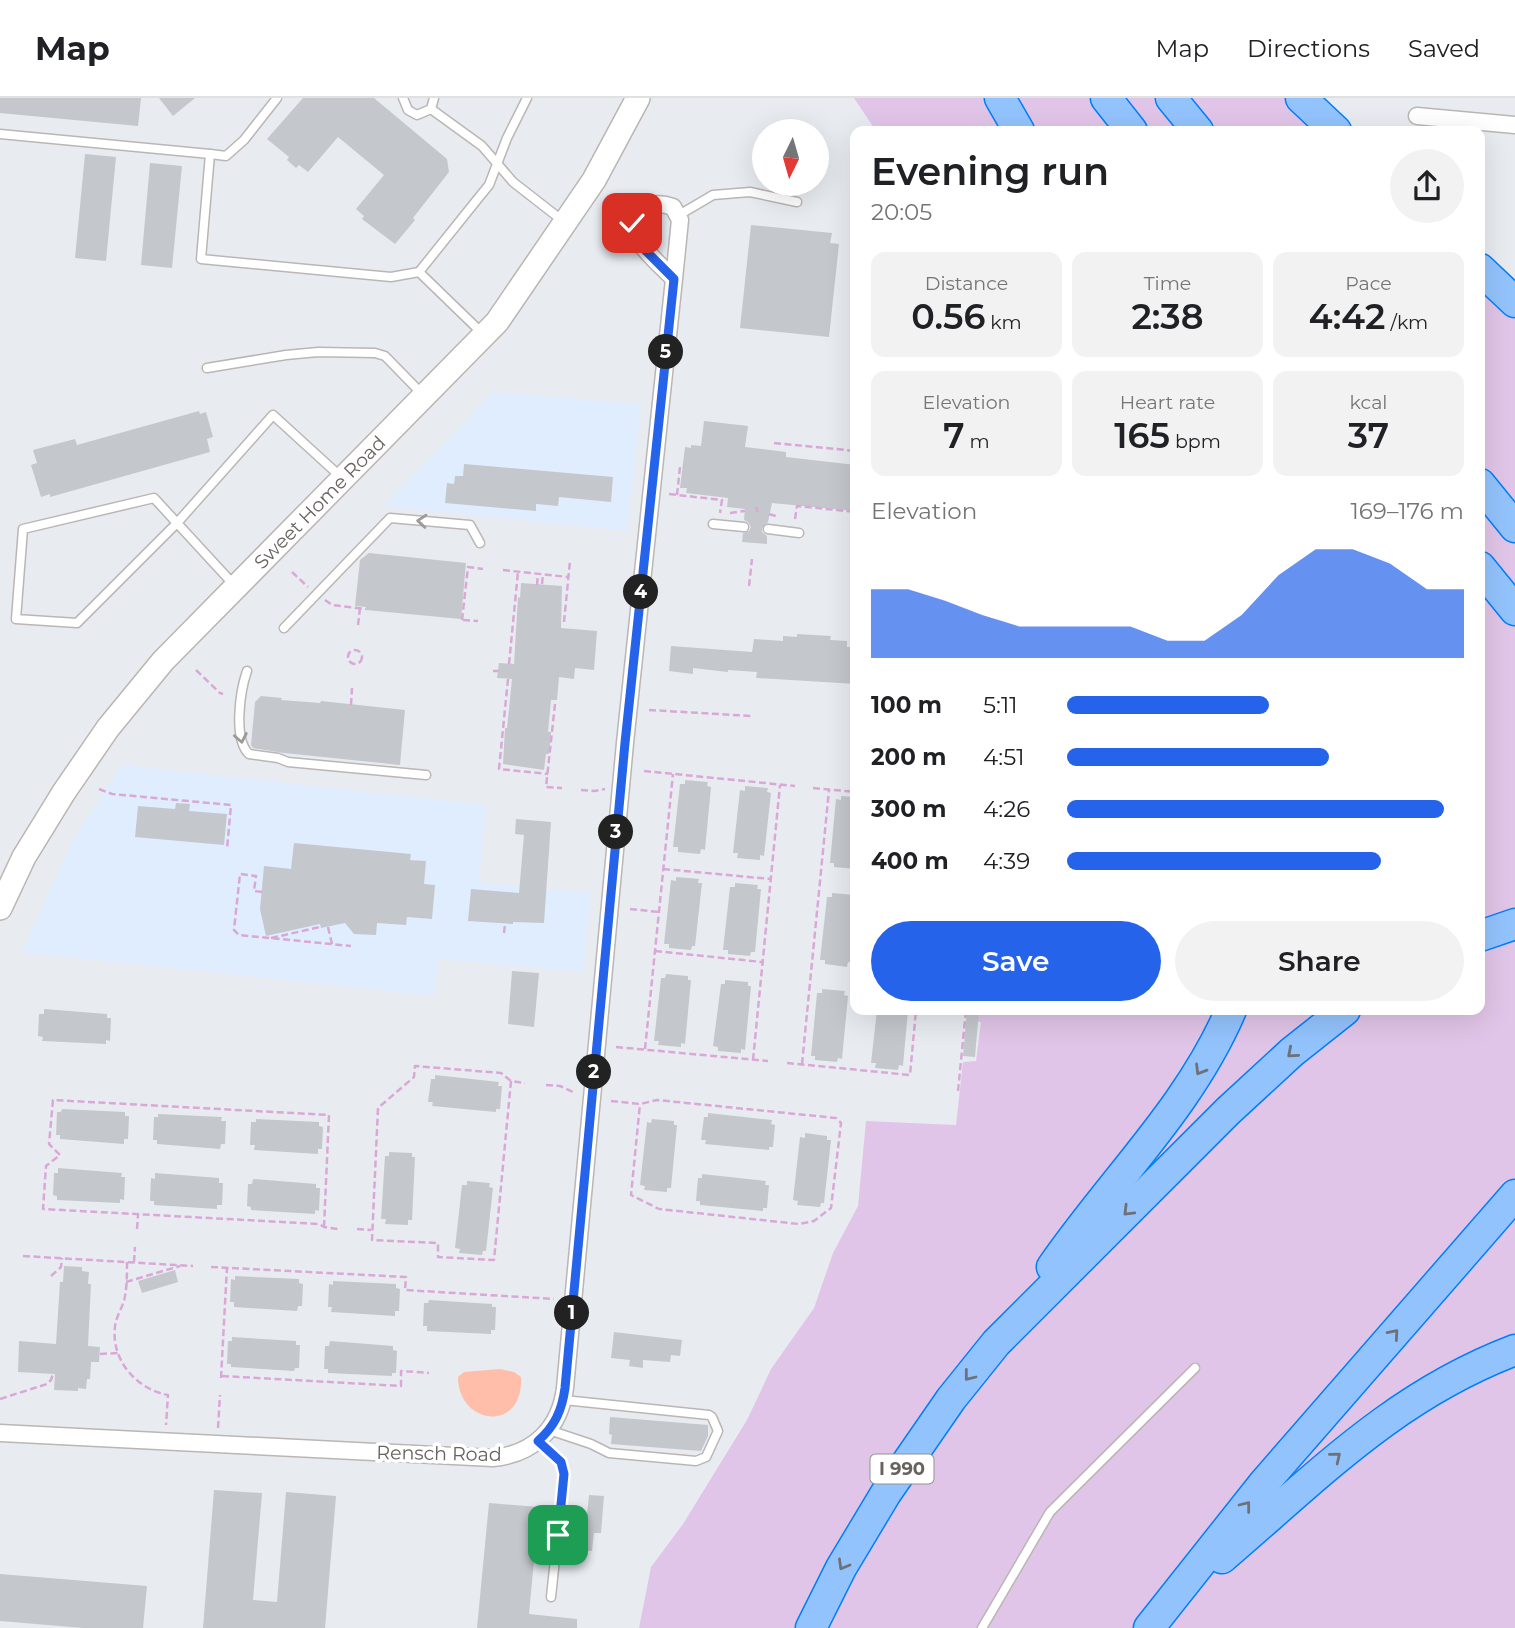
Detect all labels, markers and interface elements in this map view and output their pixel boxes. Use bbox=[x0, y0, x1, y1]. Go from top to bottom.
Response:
text: Map bbox=[35, 28, 110, 68]
text: Map bbox=[1156, 34, 1209, 63]
text: Directions bbox=[1247, 34, 1370, 63]
text: Saved bbox=[1408, 34, 1480, 63]
north arrow bbox=[752, 119, 830, 196]
map controls bbox=[752, 119, 829, 196]
text: Evening run bbox=[871, 148, 1109, 195]
button: share bbox=[1390, 149, 1464, 223]
pin bbox=[602, 193, 662, 253]
text: 20:05 bbox=[871, 198, 932, 226]
icon: check bbox=[613, 204, 651, 242]
text: Distance bbox=[925, 272, 1008, 295]
text: Time bbox=[1144, 272, 1191, 295]
text: Pace bbox=[1345, 272, 1392, 295]
text: 0.56 bbox=[911, 295, 985, 338]
text: 2:38 bbox=[1131, 295, 1204, 338]
text: 4:42 bbox=[1309, 295, 1385, 338]
text: km bbox=[985, 311, 1022, 334]
text: /km bbox=[1385, 311, 1428, 334]
pin: 5 bbox=[648, 334, 684, 370]
text: 5 bbox=[660, 340, 671, 363]
text: Elevation bbox=[923, 391, 1010, 414]
text: Heart rate bbox=[1120, 391, 1215, 414]
text: kcal bbox=[1350, 391, 1387, 414]
text: 7 bbox=[943, 414, 965, 457]
text: 165 bbox=[1114, 414, 1170, 457]
text: 37 bbox=[1348, 414, 1389, 457]
text: m bbox=[965, 430, 990, 453]
text: bpm bbox=[1170, 430, 1221, 453]
street label: Sweet Home Road bbox=[249, 431, 390, 574]
text: Elevation bbox=[871, 497, 977, 525]
text: 169–176 m bbox=[1351, 497, 1464, 525]
one-way arrow bbox=[417, 514, 428, 529]
pin: 4 bbox=[624, 574, 658, 610]
text: 4 bbox=[634, 580, 647, 603]
text: 100 m bbox=[871, 691, 942, 719]
text: 5:11 bbox=[983, 691, 1018, 719]
one-way arrow bbox=[233, 731, 248, 743]
text: 200 m bbox=[871, 743, 946, 771]
text: 4:51 bbox=[983, 743, 1025, 771]
text: 300 m bbox=[871, 795, 947, 823]
text: 4:26 bbox=[983, 795, 1030, 823]
pin: 3 bbox=[598, 814, 634, 850]
text: 3 bbox=[610, 820, 621, 843]
text: 400 m bbox=[871, 847, 949, 875]
text: 4:39 bbox=[983, 847, 1030, 875]
button: Save bbox=[871, 921, 1161, 1001]
button: Share bbox=[1175, 921, 1464, 1001]
one-way arrow bbox=[1287, 1045, 1300, 1057]
pin: 2 bbox=[576, 1054, 612, 1090]
text: 2 bbox=[588, 1060, 599, 1083]
one-way arrow bbox=[1195, 1063, 1208, 1076]
one-way arrow bbox=[1123, 1202, 1136, 1215]
pin: 1 bbox=[554, 1296, 590, 1330]
text: 1 bbox=[568, 1301, 575, 1324]
one-way arrow bbox=[1386, 1329, 1398, 1342]
one-way arrow bbox=[965, 1368, 978, 1380]
street label: Rensch Road bbox=[376, 1441, 502, 1466]
one-way arrow bbox=[1328, 1453, 1341, 1465]
road number: I 990 bbox=[870, 1454, 934, 1484]
one-way arrow bbox=[1237, 1501, 1250, 1514]
pin bbox=[528, 1505, 588, 1565]
icon: arrive bbox=[539, 1516, 577, 1554]
one-way arrow bbox=[838, 1557, 851, 1570]

